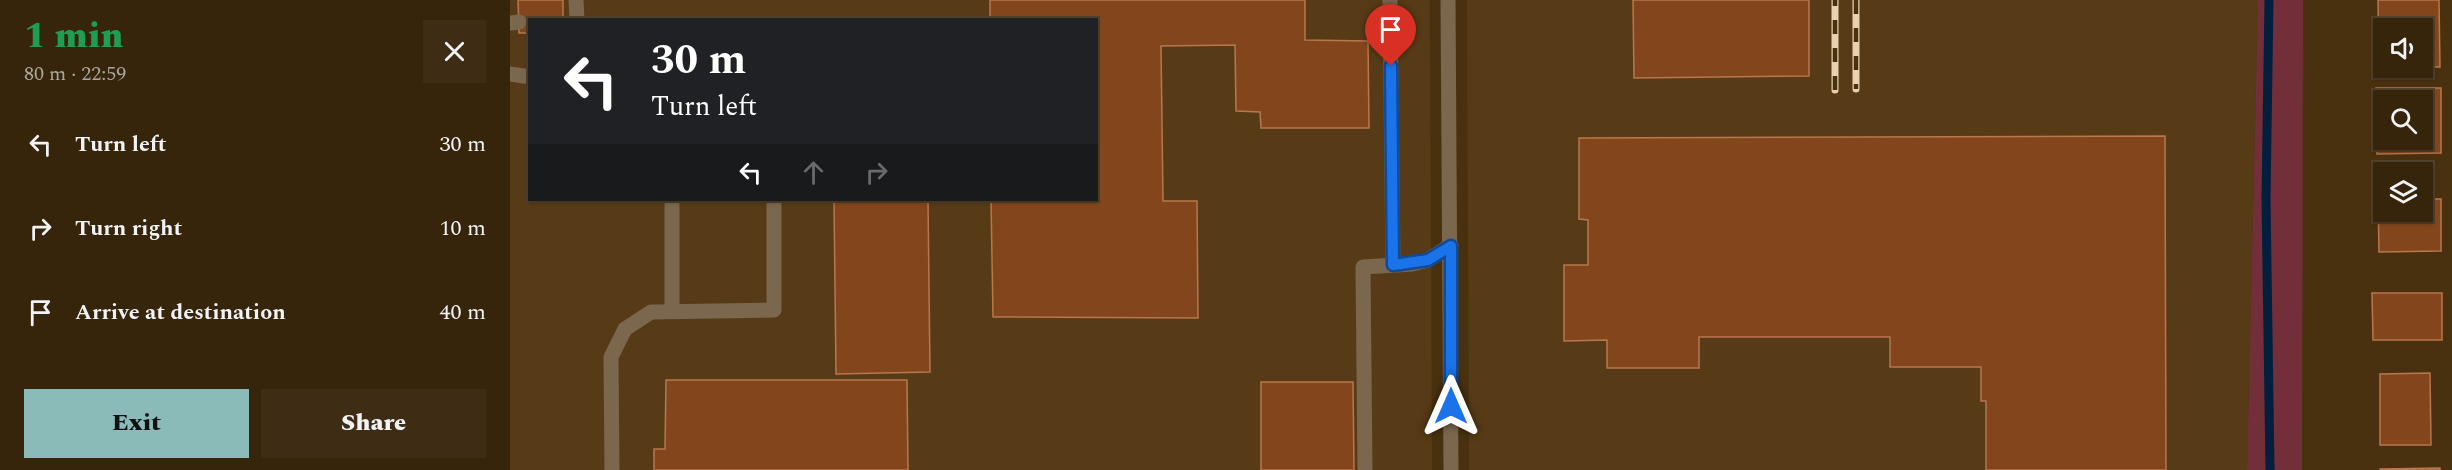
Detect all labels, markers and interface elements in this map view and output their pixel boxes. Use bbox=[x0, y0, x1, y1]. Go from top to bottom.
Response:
pin bbox=[1365, 4, 1416, 66]
text: 1 min bbox=[24, 9, 124, 64]
icon: arrive bbox=[1374, 13, 1407, 46]
map controls bbox=[2373, 18, 2433, 222]
button: sound bbox=[2373, 18, 2433, 78]
button: close bbox=[423, 20, 486, 83]
text: 30 m bbox=[651, 29, 746, 92]
icon: left bbox=[552, 42, 630, 120]
text: 80 m · 22:59 bbox=[24, 59, 126, 89]
text: Turn left bbox=[651, 86, 757, 128]
button: search bbox=[2373, 90, 2433, 150]
icon: left bbox=[24, 128, 57, 161]
text: Turn left bbox=[75, 128, 167, 161]
text: 30 m bbox=[440, 128, 486, 161]
icon: left bbox=[734, 156, 767, 189]
icon: ahead bbox=[797, 156, 830, 189]
icon: right bbox=[860, 156, 893, 189]
button: layers bbox=[2373, 162, 2433, 222]
icon: right bbox=[24, 212, 57, 245]
text: Turn right bbox=[75, 212, 182, 245]
text: 10 m bbox=[440, 212, 486, 245]
icon: arrive bbox=[24, 296, 57, 329]
text: Arrive at destination bbox=[75, 296, 286, 329]
text: 40 m bbox=[440, 296, 486, 329]
position arrow bbox=[1419, 374, 1483, 438]
button: Exit bbox=[24, 389, 249, 458]
button: Share bbox=[261, 389, 486, 458]

